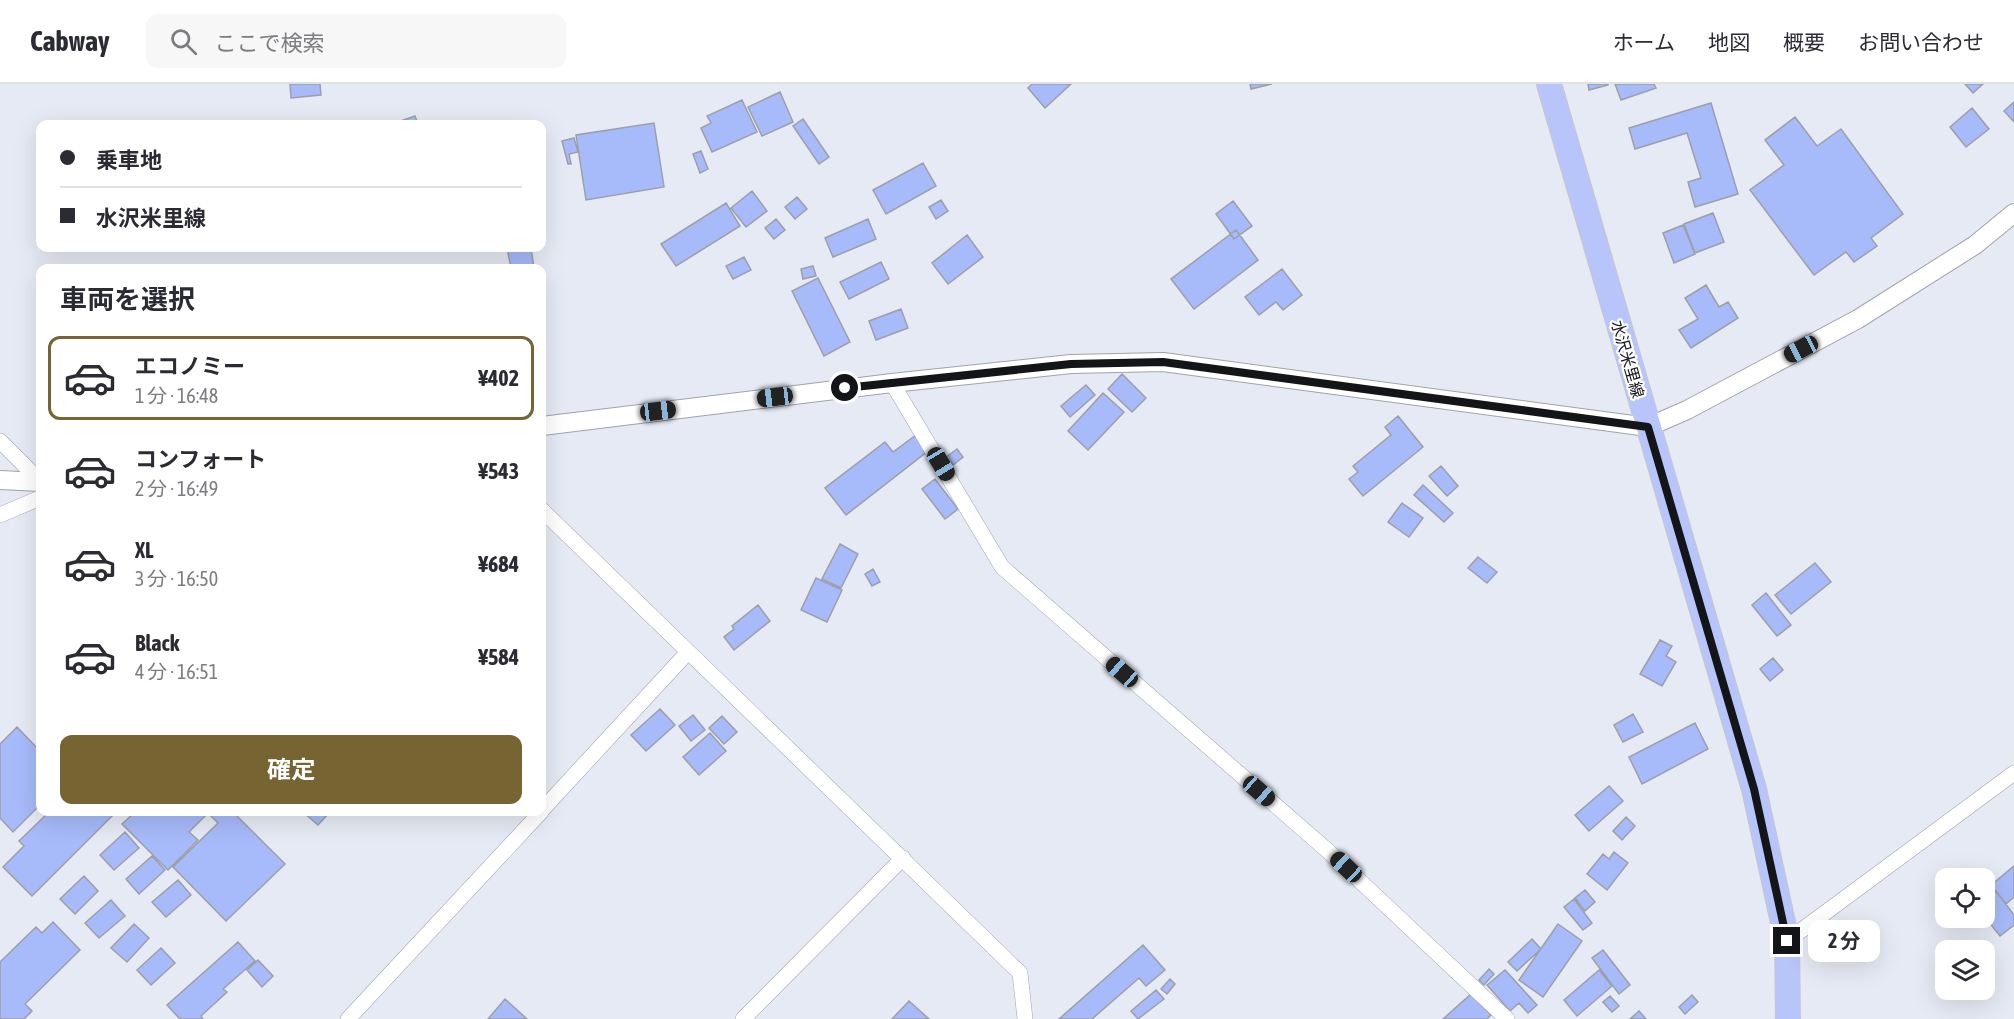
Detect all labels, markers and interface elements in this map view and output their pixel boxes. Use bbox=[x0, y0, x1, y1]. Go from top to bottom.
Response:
search box bbox=[146, 14, 566, 68]
text: Cabway bbox=[30, 25, 110, 57]
icon: search bbox=[167, 25, 200, 58]
text: ここで検索 bbox=[215, 30, 325, 56]
text: ホーム bbox=[1613, 30, 1675, 54]
text: 地図 bbox=[1708, 30, 1750, 54]
text: 概要 bbox=[1783, 30, 1825, 54]
text: お問い合わせ bbox=[1858, 30, 1984, 54]
text: 乗車地 bbox=[96, 147, 162, 173]
text: 水沢米里線 bbox=[96, 205, 206, 231]
text: 車両を選択 bbox=[60, 284, 195, 315]
street label: 水沢米里線 bbox=[1608, 318, 1648, 400]
car bbox=[1781, 333, 1821, 365]
icon: car bbox=[63, 351, 117, 405]
text: エコノミー bbox=[135, 353, 245, 379]
text: ¥402 bbox=[478, 365, 519, 391]
route start bbox=[831, 374, 858, 401]
text: 1 分 · 16:48 bbox=[135, 384, 218, 407]
car bbox=[756, 386, 794, 408]
car bbox=[639, 400, 677, 422]
icon: car bbox=[63, 444, 117, 498]
car bbox=[924, 444, 958, 484]
text: コンフォート bbox=[135, 446, 266, 472]
text: ¥543 bbox=[478, 458, 519, 484]
text: 2 分 · 16:49 bbox=[135, 477, 218, 500]
icon: car bbox=[63, 537, 117, 591]
text: XL bbox=[135, 537, 153, 563]
text: ¥684 bbox=[478, 551, 519, 577]
text: 3 分 · 16:50 bbox=[135, 567, 218, 590]
icon: car bbox=[63, 630, 117, 684]
text: Black bbox=[135, 630, 179, 656]
text: ¥584 bbox=[478, 644, 519, 670]
car bbox=[1103, 653, 1141, 691]
text: 4 分 · 16:51 bbox=[135, 660, 218, 683]
button: 確定 bbox=[60, 735, 522, 804]
car bbox=[1240, 772, 1278, 810]
car bbox=[1327, 848, 1365, 886]
map controls bbox=[1935, 868, 1995, 1000]
button: locate bbox=[1935, 868, 1995, 928]
callout: 2 分 bbox=[1808, 920, 1880, 962]
route end bbox=[1773, 927, 1800, 954]
text: 2 分 bbox=[1828, 929, 1860, 952]
button: layers bbox=[1935, 940, 1995, 1000]

